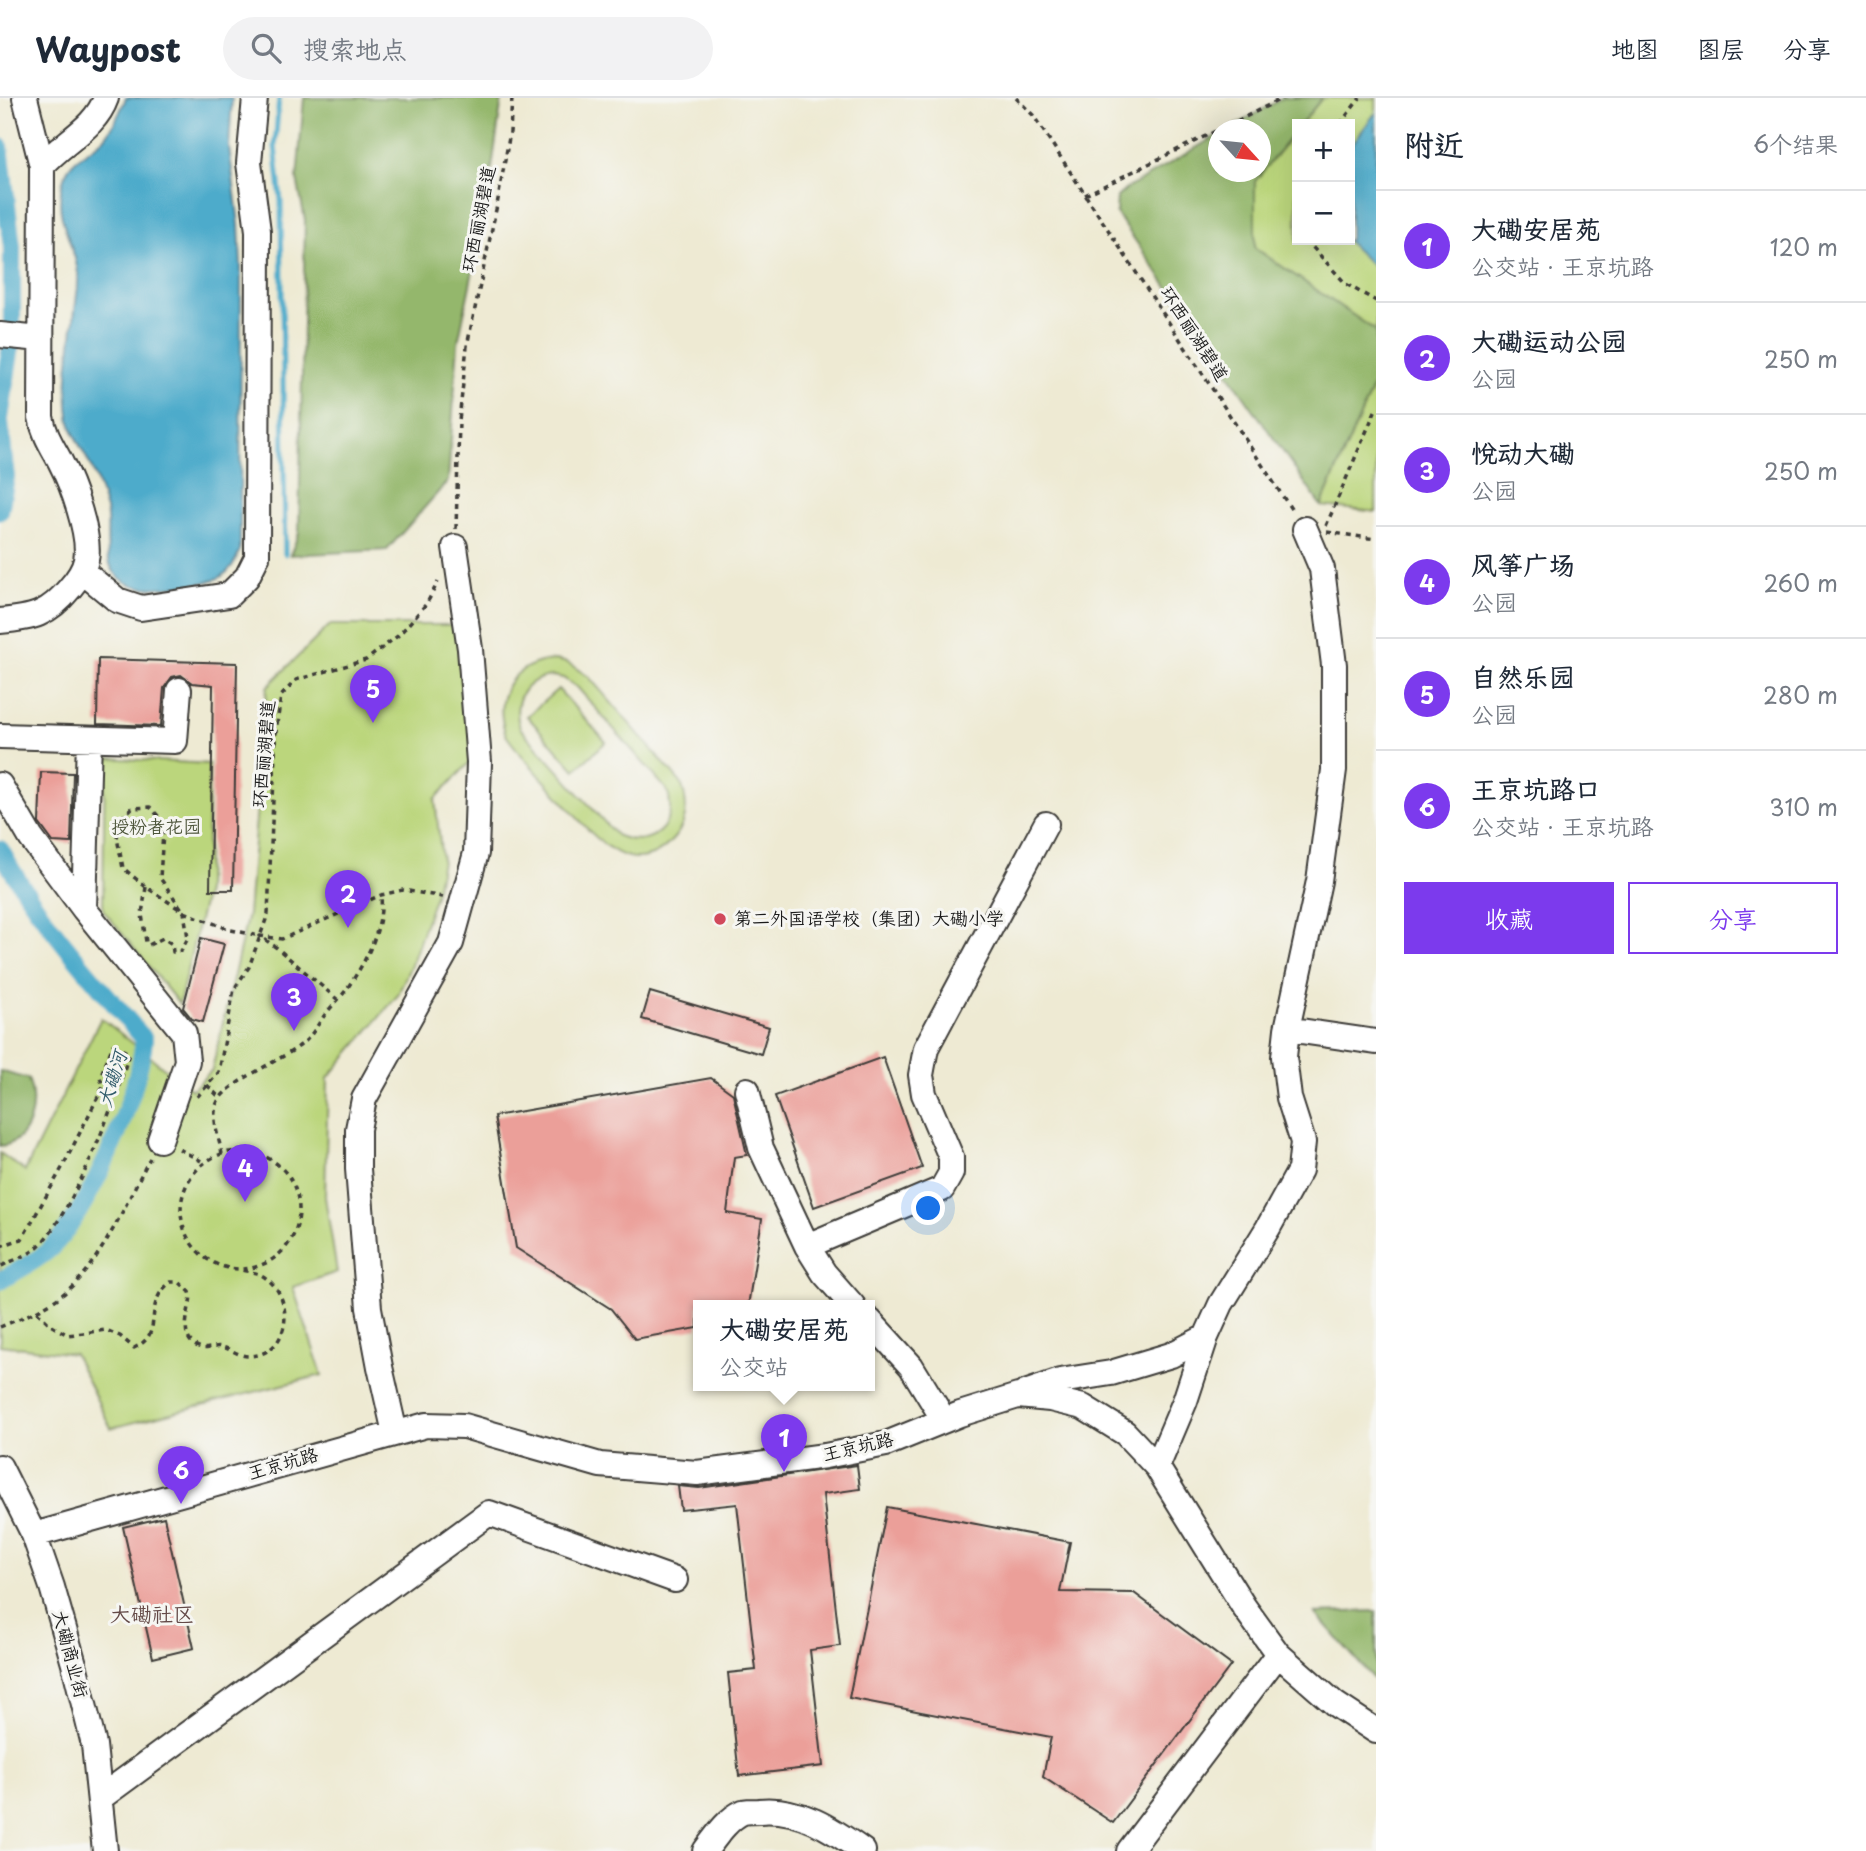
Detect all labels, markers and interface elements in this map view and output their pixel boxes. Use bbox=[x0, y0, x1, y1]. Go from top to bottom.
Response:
search box bbox=[223, 17, 713, 80]
text: Waypost bbox=[35, 23, 181, 73]
icon: search bbox=[247, 29, 285, 67]
text: 搜索地点 bbox=[303, 29, 407, 68]
text: 地图 bbox=[1611, 30, 1659, 66]
text: 图层 bbox=[1697, 30, 1745, 66]
text: 分享 bbox=[1783, 30, 1831, 66]
north arrow bbox=[1208, 119, 1271, 182]
map controls bbox=[1292, 119, 1355, 245]
button: + bbox=[1292, 119, 1355, 182]
text: 附近 bbox=[1404, 121, 1464, 166]
text: 6个结果 bbox=[1753, 126, 1838, 161]
street label: 环西丽湖碧道 bbox=[454, 163, 501, 274]
button: − bbox=[1292, 182, 1355, 245]
text: 大磡安居苑 bbox=[1471, 209, 1601, 248]
text: 1 bbox=[1422, 229, 1433, 264]
text: 120 m bbox=[1770, 229, 1838, 264]
text: 公交站 · 王京坑路 bbox=[1471, 248, 1654, 283]
street label: 环西丽湖碧道 bbox=[1155, 281, 1236, 386]
text: 大磡运动公园 bbox=[1471, 321, 1627, 360]
text: 2 bbox=[1419, 341, 1435, 376]
text: 250 m bbox=[1764, 341, 1838, 376]
text: 公园 bbox=[1471, 360, 1517, 395]
text: 悦动大磡 bbox=[1471, 433, 1575, 472]
text: 3 bbox=[1419, 453, 1435, 488]
text: 250 m bbox=[1764, 453, 1838, 488]
text: 公园 bbox=[1471, 472, 1517, 507]
text: 风筝广场 bbox=[1471, 545, 1575, 584]
text: 4 bbox=[1419, 565, 1435, 600]
text: 260 m bbox=[1763, 565, 1838, 600]
text: 公园 bbox=[1471, 584, 1517, 619]
text: 自然乐园 bbox=[1471, 657, 1575, 696]
pin: 5 bbox=[350, 665, 396, 723]
text: 5 bbox=[1420, 677, 1434, 712]
text: 280 m bbox=[1763, 677, 1838, 712]
text: 公园 bbox=[1471, 696, 1517, 731]
street label: 环西丽湖碧道 bbox=[244, 699, 281, 809]
text: 王京坑路口 bbox=[1471, 769, 1601, 808]
text: 6 bbox=[1419, 789, 1435, 824]
text: 310 m bbox=[1769, 789, 1838, 824]
text: 公交站 · 王京坑路 bbox=[1471, 808, 1654, 843]
park label: 授粉者花园 bbox=[111, 812, 201, 839]
pin: 2 bbox=[325, 870, 371, 928]
button: 收藏 bbox=[1404, 882, 1614, 954]
button: 分享 bbox=[1628, 882, 1838, 954]
place label: 第二外国语学校（集团）大磡小学 bbox=[734, 904, 1004, 931]
marker: 第二外国语学校（集团）大磡小学 bbox=[712, 911, 728, 927]
pin: 3 bbox=[271, 973, 317, 1031]
water label: 大磡河 bbox=[89, 1044, 134, 1110]
pin: 4 bbox=[222, 1144, 268, 1202]
your location bbox=[911, 1191, 945, 1225]
popup bbox=[693, 1300, 875, 1391]
text: 大磡安居苑 bbox=[719, 1309, 849, 1348]
text: 公交站 bbox=[719, 1348, 788, 1383]
pin: 1 bbox=[761, 1414, 807, 1472]
street label: 王京坑路 bbox=[820, 1424, 896, 1467]
street label: 王京坑路 bbox=[244, 1440, 321, 1485]
pin: 6 bbox=[158, 1446, 204, 1504]
district label: 大磡社区 bbox=[110, 1597, 194, 1629]
street label: 大磡商业街 bbox=[47, 1607, 96, 1701]

